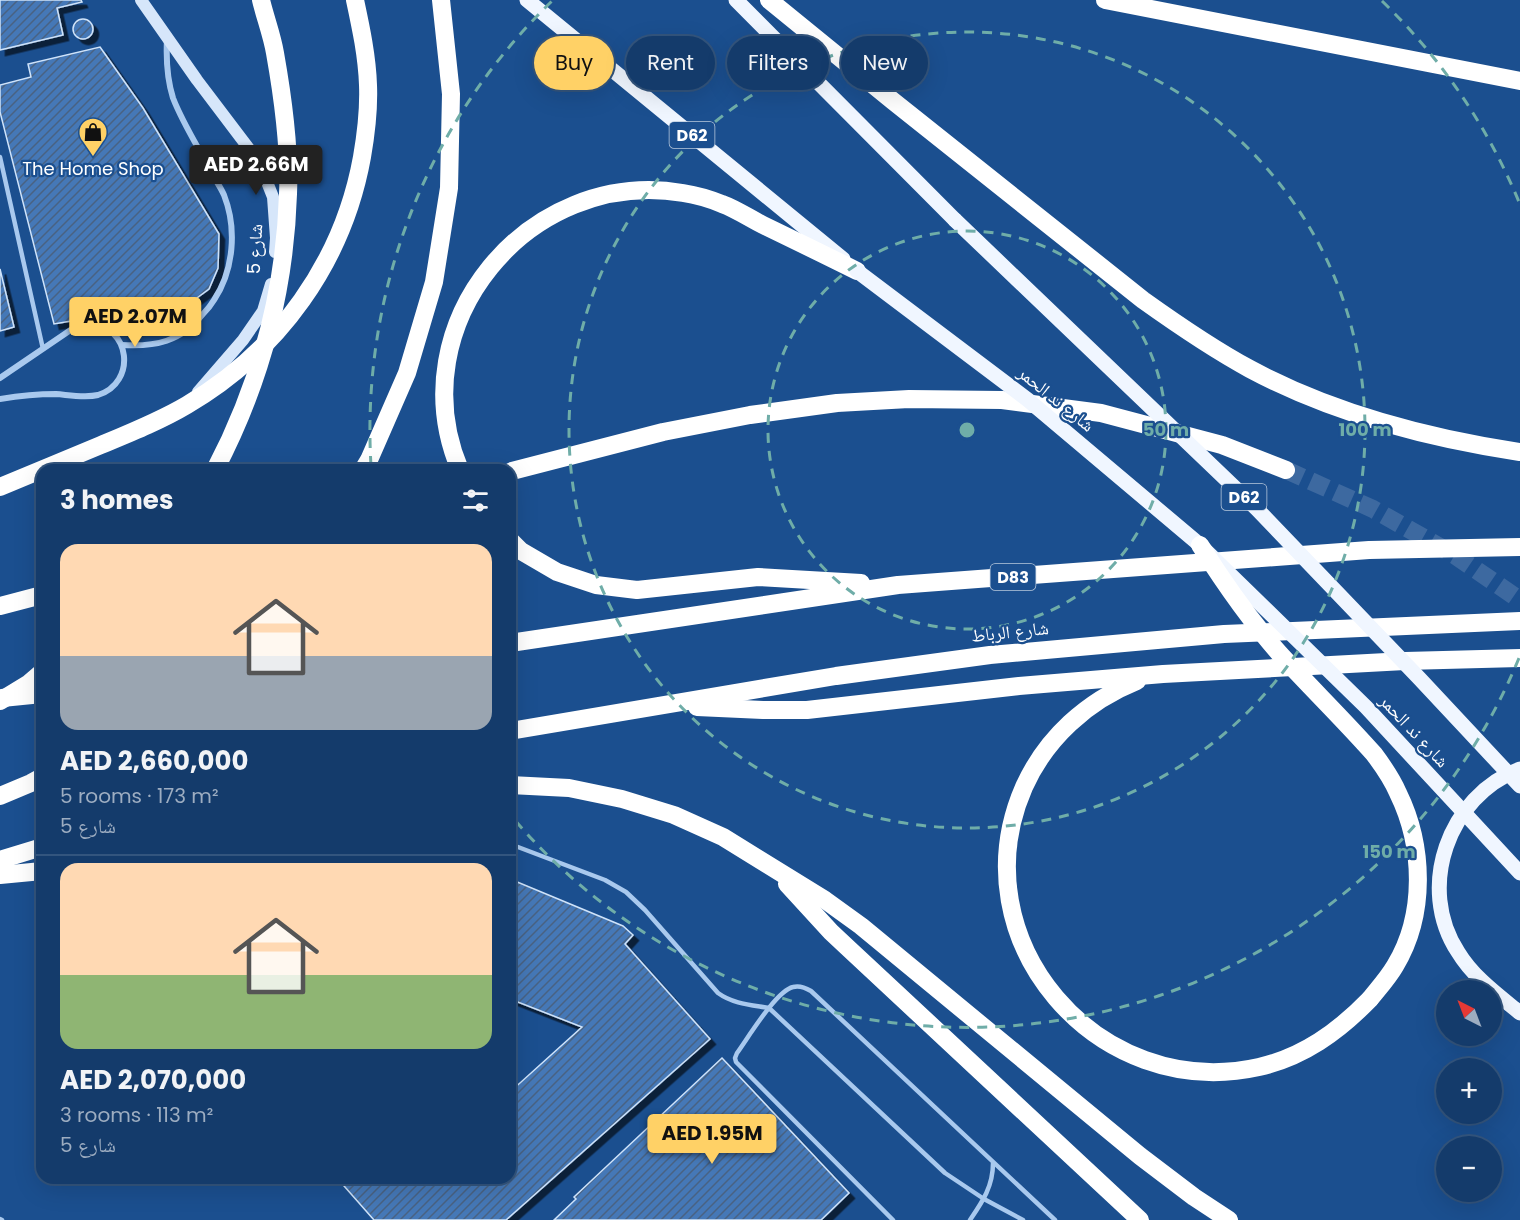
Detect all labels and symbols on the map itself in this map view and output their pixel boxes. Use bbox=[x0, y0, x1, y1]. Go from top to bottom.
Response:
shop icon: The Home Shop bbox=[77, 116, 109, 158]
road number: D62 bbox=[670, 122, 714, 148]
pin: AED 2.66M bbox=[187, 145, 325, 196]
place label: The Home Shop bbox=[22, 156, 164, 181]
street label: شارع 5 bbox=[241, 223, 268, 275]
pin: AED 2.07M bbox=[66, 297, 204, 348]
street label: شارع ند الحمر bbox=[1012, 359, 1100, 437]
text: 50 m bbox=[1143, 417, 1189, 442]
text: 100 m bbox=[1338, 417, 1392, 442]
centre of rings bbox=[957, 420, 977, 440]
road number: D62 bbox=[1222, 484, 1266, 510]
road number: D83 bbox=[990, 564, 1036, 590]
street label: شارع الرباط bbox=[970, 615, 1050, 648]
street label: شارع ند الحمر bbox=[1373, 688, 1455, 773]
text: 150 m bbox=[1362, 839, 1416, 864]
north arrow bbox=[1436, 980, 1502, 1046]
pin: AED 1.95M bbox=[643, 1114, 781, 1165]

